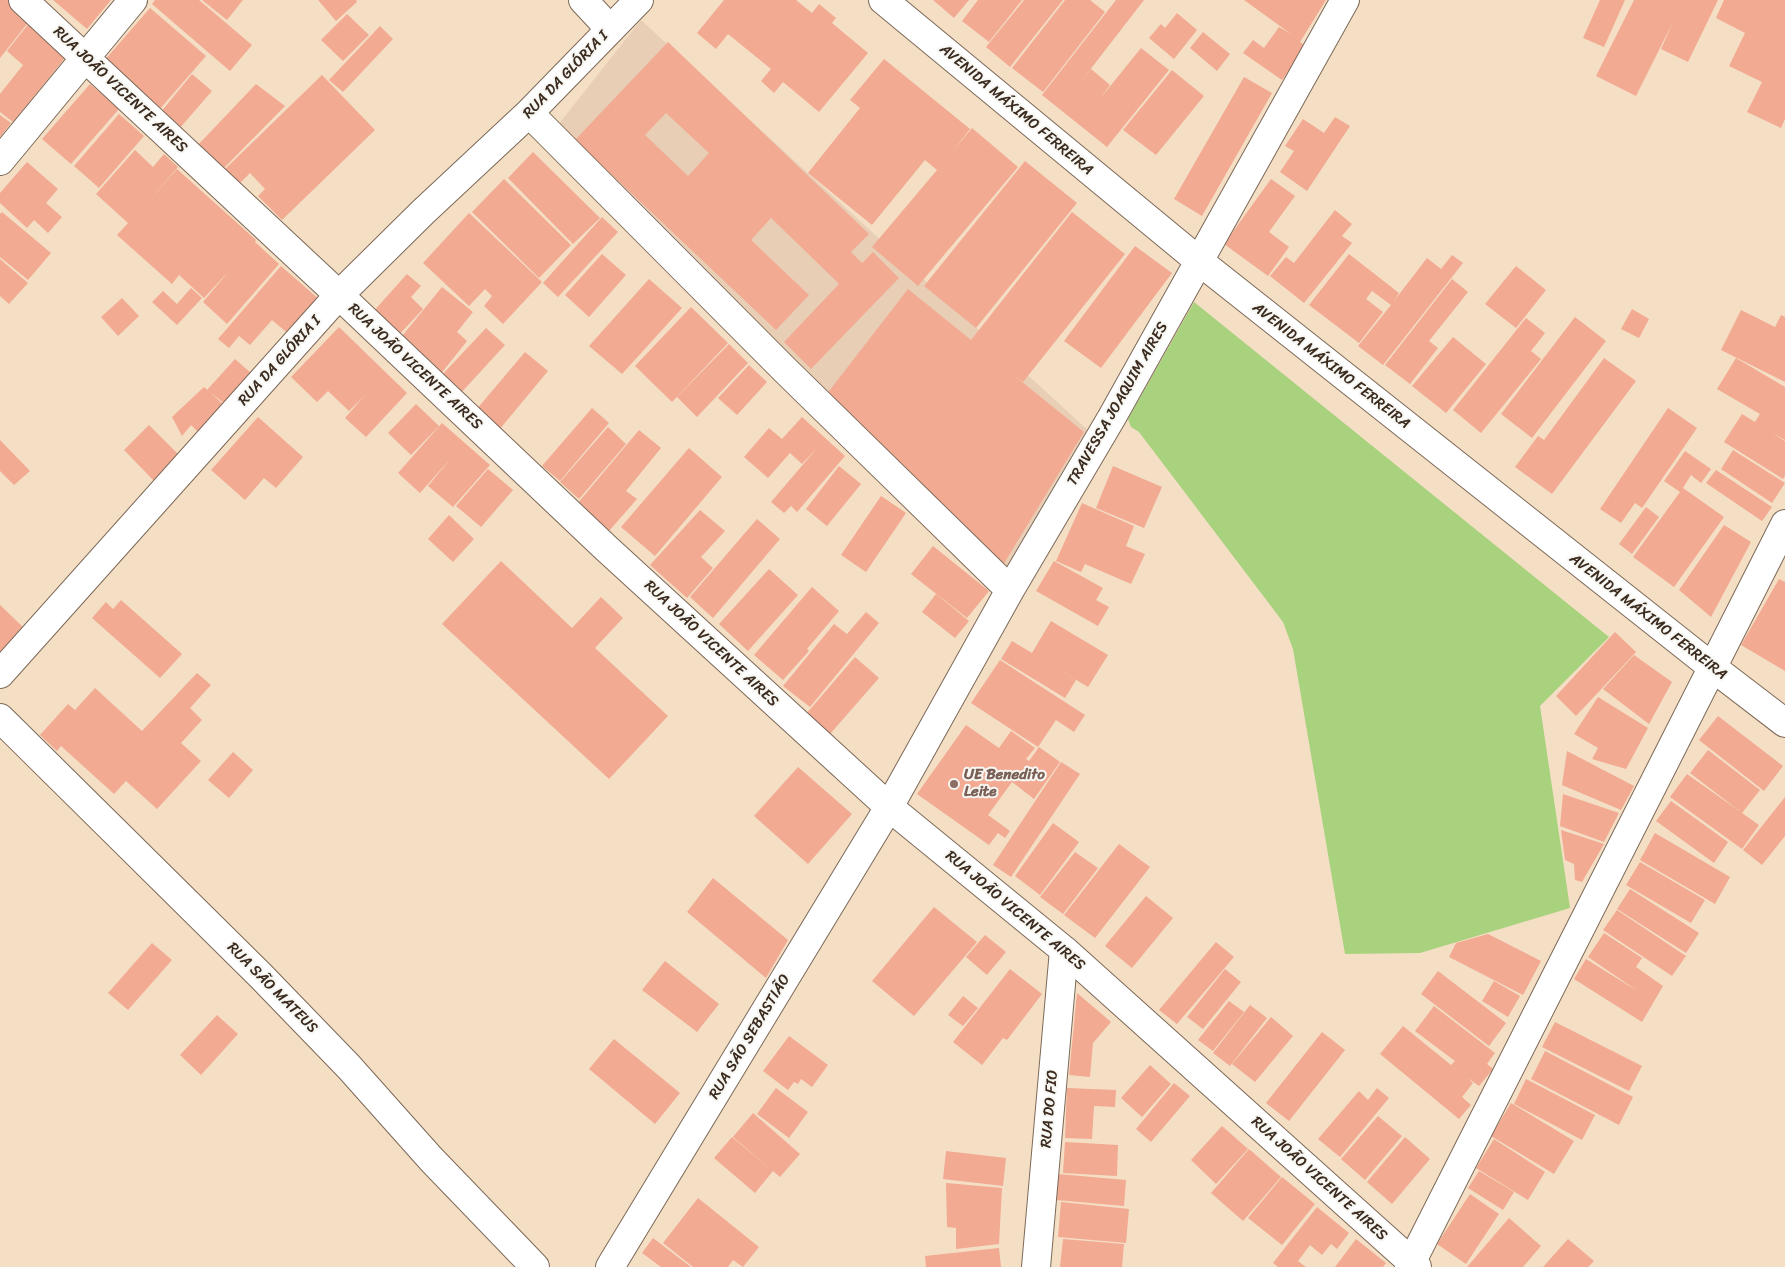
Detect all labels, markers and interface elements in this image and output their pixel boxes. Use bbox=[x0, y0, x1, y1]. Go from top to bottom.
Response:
street label: RUA JOÃO VICENTE AIRES bbox=[49, 23, 191, 157]
street label: RUA DA GLÓRIA I bbox=[520, 27, 612, 123]
street label: AVENIDA MÁXIMO FERREIRA bbox=[936, 40, 1096, 180]
street label: AVENIDA MÁXIMO FERREIRA bbox=[1249, 299, 1413, 433]
street label: RUA JOÃO VICENTE AIRES bbox=[344, 300, 486, 434]
street label: RUA DA GLÓRIA I bbox=[235, 312, 325, 410]
street label: TRAVESSA JOAQUIM AIRES bbox=[1064, 319, 1172, 489]
street label: AVENIDA MÁXIMO FERREIRA bbox=[1566, 550, 1730, 684]
street label: RUA JOÃO VICENTE AIRES bbox=[640, 577, 782, 711]
place label: UE Benedito Leite bbox=[964, 766, 1045, 801]
marker: UE Benedito Leite bbox=[948, 778, 960, 790]
street label: RUA JOÃO VICENTE AIRES bbox=[941, 847, 1089, 975]
street label: RUA SÃO MATEUS bbox=[223, 939, 321, 1037]
street label: RUA SÃO SEBASTIÃO bbox=[706, 971, 794, 1103]
street label: RUA DO FIO bbox=[1038, 1069, 1062, 1149]
street label: RUA JOÃO VICENTE AIRES bbox=[1247, 1113, 1391, 1245]

